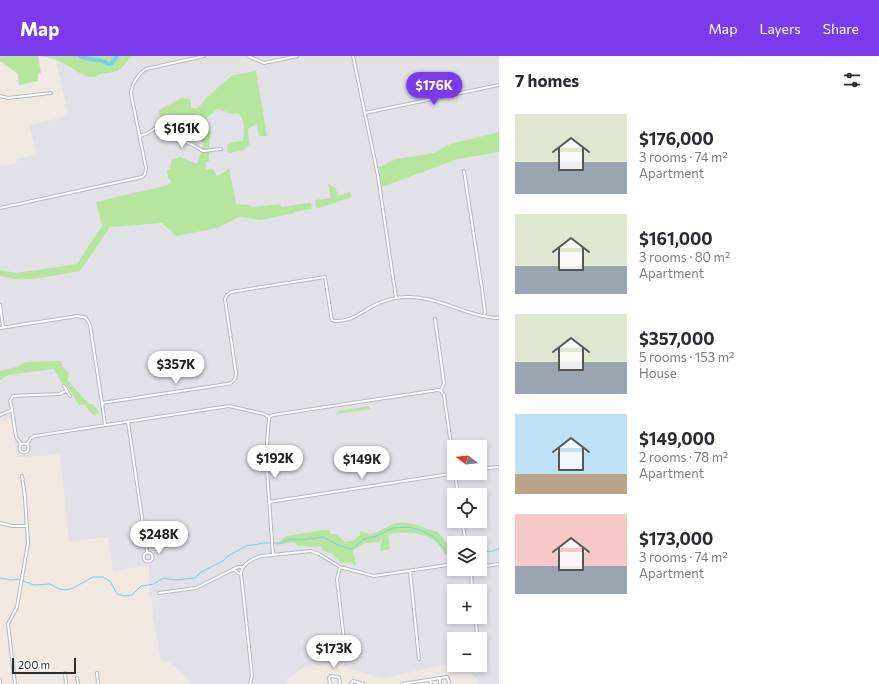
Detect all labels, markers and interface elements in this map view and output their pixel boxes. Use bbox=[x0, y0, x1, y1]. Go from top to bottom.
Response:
text: Map bbox=[20, 17, 59, 40]
text: Map bbox=[709, 20, 737, 37]
text: Layers bbox=[759, 20, 801, 37]
text: Share bbox=[823, 20, 859, 37]
icon: filters bbox=[841, 69, 863, 91]
text: 7 homes bbox=[515, 70, 579, 91]
pin: $176K bbox=[406, 72, 462, 106]
text: $176K bbox=[415, 77, 453, 93]
pin: $161K bbox=[154, 115, 210, 149]
text: $161K bbox=[164, 120, 200, 136]
text: $176,000 bbox=[639, 128, 714, 149]
icon: home bbox=[547, 130, 595, 178]
text: 3 rooms · 74 m² bbox=[639, 149, 728, 165]
text: Apartment bbox=[639, 165, 704, 181]
text: $161,000 bbox=[639, 228, 713, 249]
icon: home bbox=[547, 230, 595, 278]
text: 3 rooms · 80 m² bbox=[639, 249, 730, 265]
text: Apartment bbox=[639, 265, 704, 281]
text: $357,000 bbox=[639, 328, 715, 349]
icon: home bbox=[547, 330, 595, 378]
text: 5 rooms · 153 m² bbox=[639, 349, 734, 365]
pin: $357K bbox=[148, 351, 204, 385]
text: $357K bbox=[157, 356, 195, 372]
text: House bbox=[639, 365, 677, 381]
text: $149,000 bbox=[639, 428, 715, 449]
icon: home bbox=[547, 430, 595, 478]
north arrow bbox=[447, 440, 487, 480]
map controls bbox=[447, 440, 487, 672]
pin: $192K bbox=[247, 445, 303, 479]
pin: $149K bbox=[334, 446, 390, 480]
text: 2 rooms · 78 m² bbox=[639, 449, 728, 465]
text: $192K bbox=[256, 450, 294, 466]
text: $149K bbox=[343, 451, 381, 467]
text: Apartment bbox=[639, 465, 704, 481]
button: locate bbox=[447, 488, 487, 528]
pin: $248K bbox=[131, 521, 187, 555]
text: $248K bbox=[139, 526, 179, 542]
text: $173,000 bbox=[639, 528, 713, 549]
icon: home bbox=[547, 530, 595, 578]
button: layers bbox=[447, 536, 487, 576]
text: 3 rooms · 74 m² bbox=[639, 549, 728, 565]
text: Apartment bbox=[639, 565, 704, 581]
button: + bbox=[447, 584, 487, 624]
button: − bbox=[447, 632, 487, 672]
pin: $173K bbox=[306, 635, 362, 669]
text: $173K bbox=[315, 640, 353, 656]
scale bar bbox=[12, 656, 76, 675]
text: 200 m bbox=[18, 658, 50, 671]

